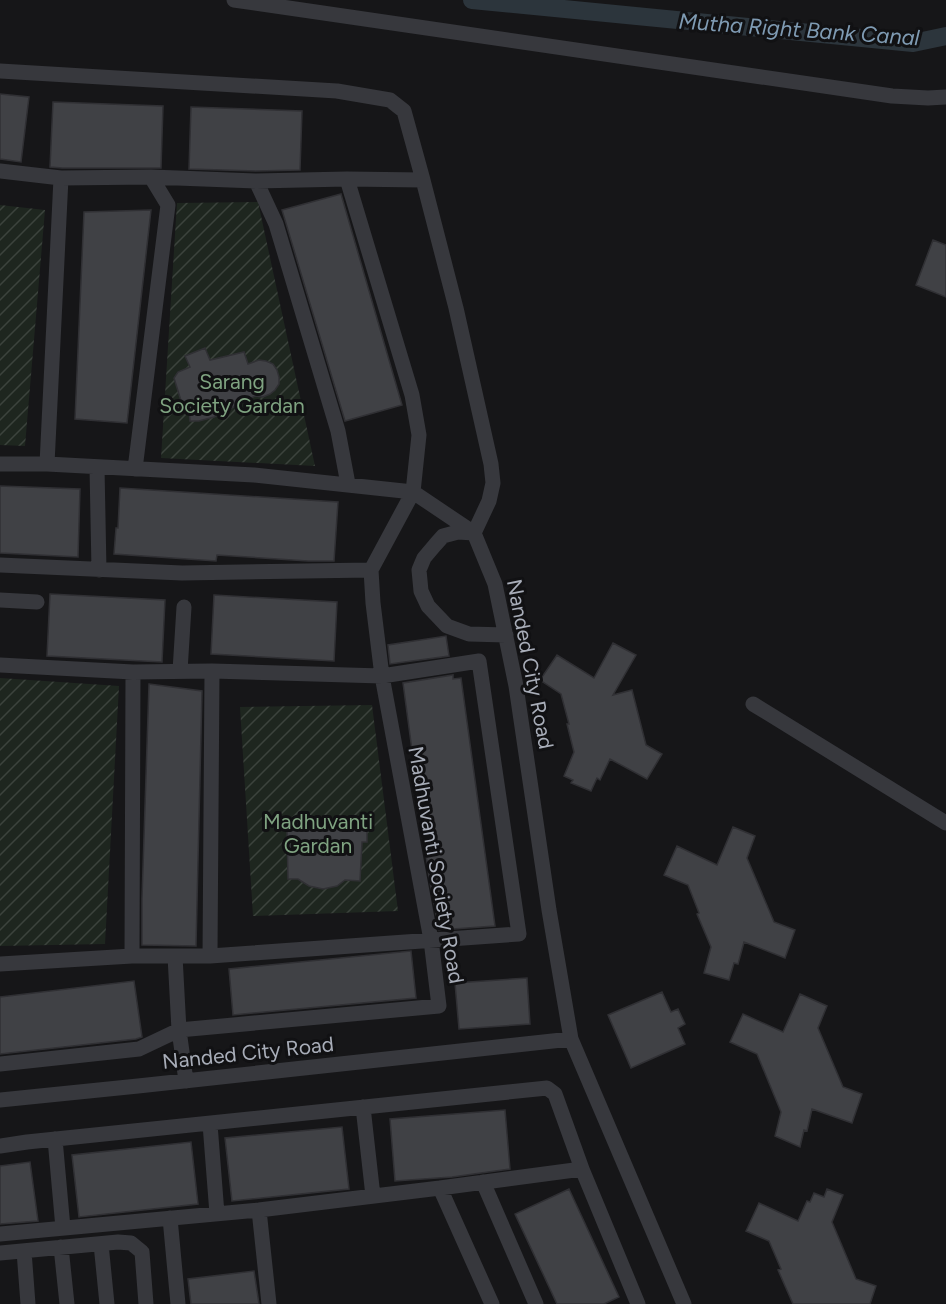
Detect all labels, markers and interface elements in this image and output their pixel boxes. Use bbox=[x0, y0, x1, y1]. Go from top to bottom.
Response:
water label: Mutha Right Bank Canal bbox=[677, 8, 921, 51]
park label: Sarang Society Gardan bbox=[159, 369, 305, 418]
street label: Nanded City Road bbox=[502, 577, 559, 751]
street label: Madhuvanti Society Road bbox=[403, 744, 470, 986]
park label: Madhuvanti Gardan bbox=[263, 809, 373, 858]
street label: Nanded City Road bbox=[161, 1031, 335, 1074]

